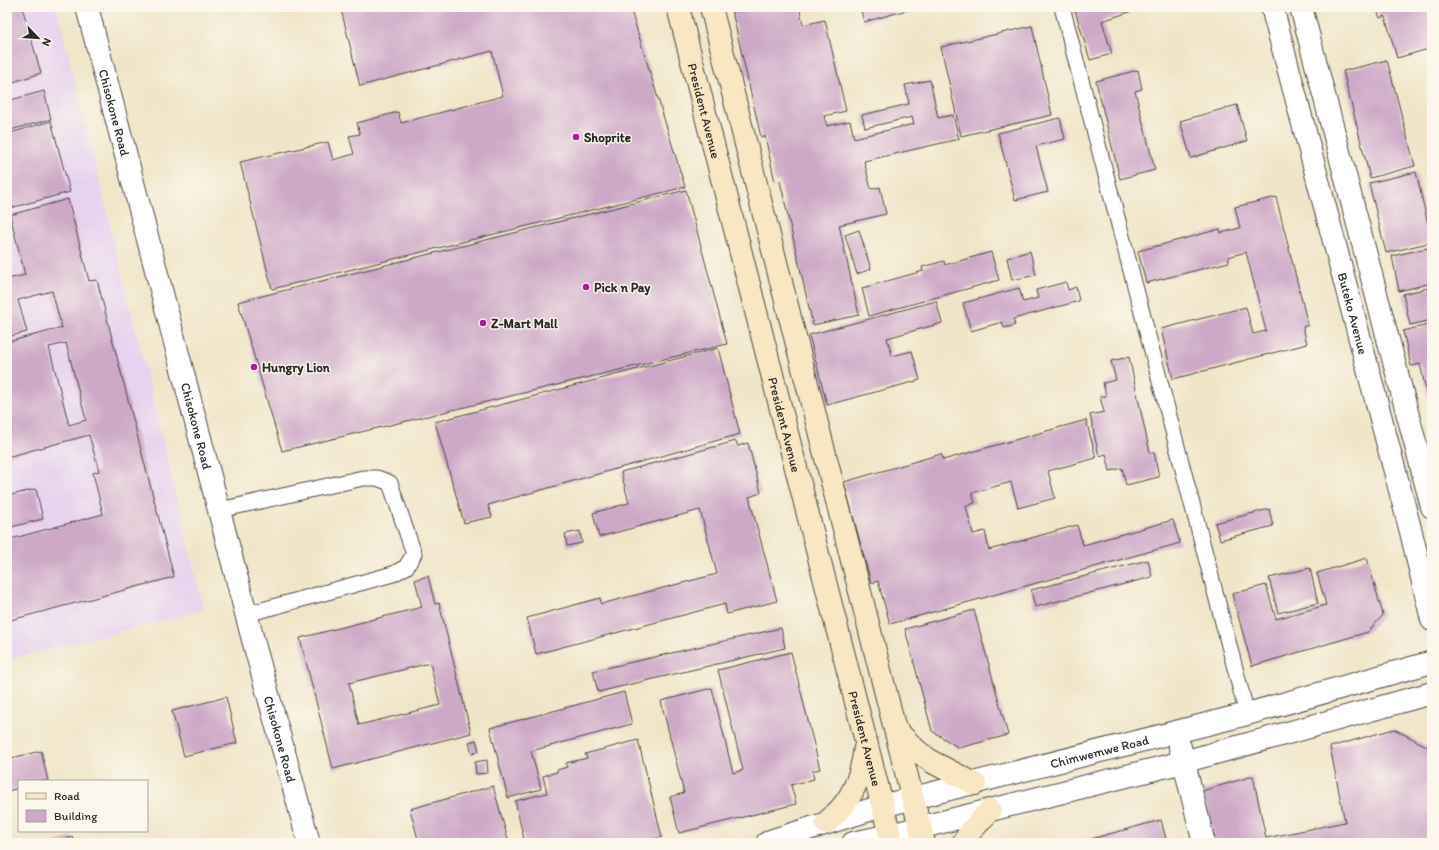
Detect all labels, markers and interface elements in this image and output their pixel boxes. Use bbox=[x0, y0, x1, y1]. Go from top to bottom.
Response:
north arrow bbox=[18, 18, 58, 58]
text: N bbox=[39, 36, 54, 48]
street label: President Avenue bbox=[685, 61, 724, 160]
street label: Chisokone Road bbox=[96, 67, 133, 157]
place label: Shoprite bbox=[584, 130, 631, 146]
marker: Shoprite bbox=[571, 132, 581, 142]
street label: Buteko Avenue bbox=[1335, 271, 1371, 356]
place label: Pick n Pay bbox=[594, 280, 651, 296]
marker: Pick n Pay bbox=[581, 282, 591, 292]
place label: Z-Mart Mall bbox=[491, 316, 558, 331]
marker: Z-Mart Mall bbox=[478, 318, 488, 328]
place label: Hungry Lion bbox=[262, 360, 331, 376]
marker: Hungry Lion bbox=[249, 362, 259, 372]
street label: President Avenue bbox=[765, 375, 804, 474]
street label: Chisokone Road bbox=[178, 381, 215, 471]
street label: President Avenue bbox=[846, 689, 885, 788]
street label: Chisokone Road bbox=[261, 694, 299, 784]
street label: Chimwemwe Road bbox=[1048, 732, 1150, 771]
legend bbox=[18, 780, 148, 832]
text: Road bbox=[54, 789, 80, 803]
text: Building bbox=[54, 809, 98, 823]

